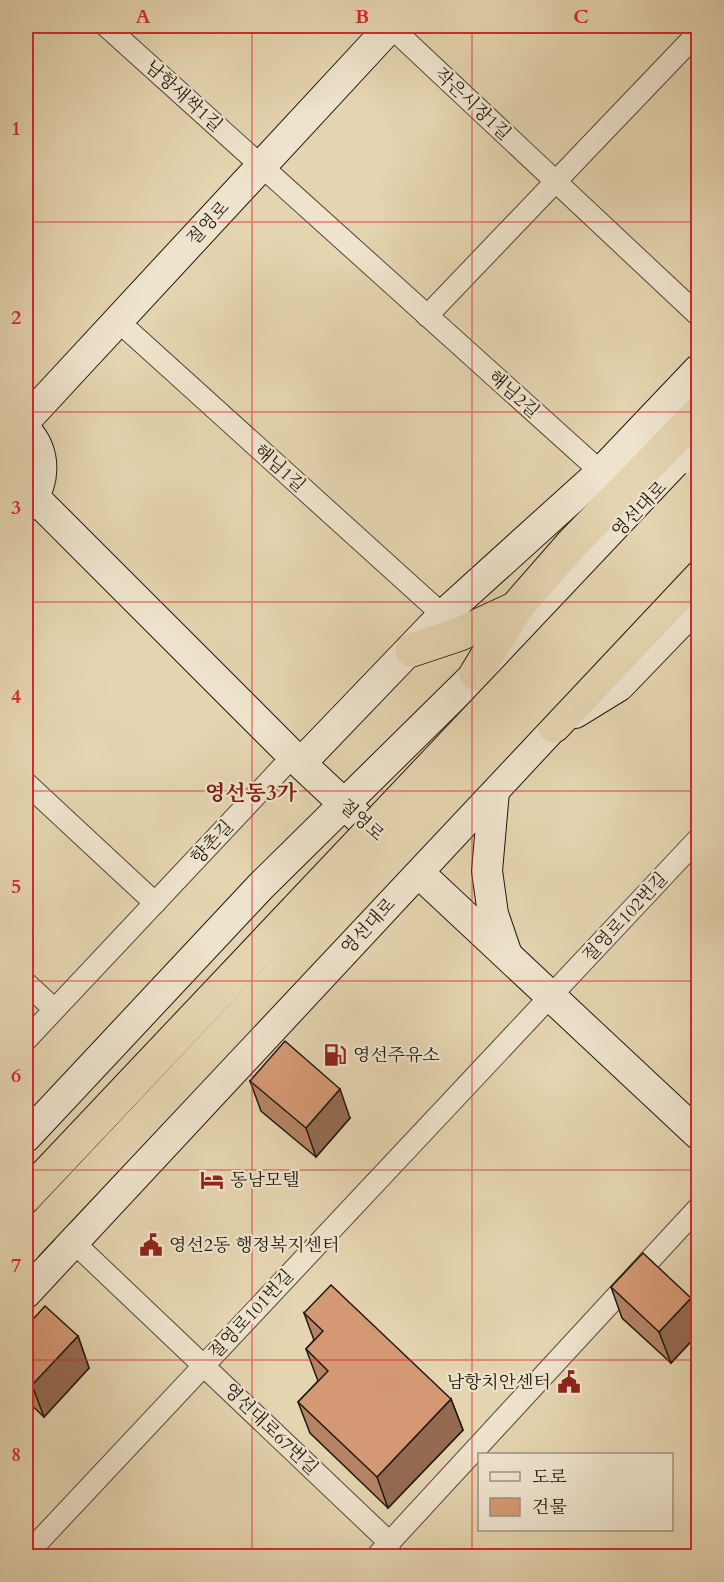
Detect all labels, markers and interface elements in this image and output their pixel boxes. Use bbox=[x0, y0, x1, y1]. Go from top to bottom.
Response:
text: A bbox=[135, 3, 151, 30]
text: B bbox=[355, 3, 369, 30]
text: C bbox=[573, 3, 589, 30]
street label: 남항새싹1길 bbox=[140, 55, 228, 138]
street label: 작은시장1길 bbox=[429, 62, 516, 146]
text: 1 bbox=[11, 115, 21, 142]
street label: 절영로 bbox=[181, 196, 235, 251]
text: 2 bbox=[11, 304, 21, 331]
street label: 해님2길 bbox=[482, 365, 545, 424]
street label: 해님1길 bbox=[248, 439, 311, 498]
street label: 영선대로 bbox=[606, 476, 673, 543]
text: 3 bbox=[11, 494, 21, 521]
text: 4 bbox=[11, 683, 21, 710]
district label: 영선동3가 bbox=[205, 779, 298, 808]
street label: 절영로 bbox=[334, 794, 389, 847]
street label: 향촌길 bbox=[185, 815, 239, 870]
street label: 절영로102번길 bbox=[577, 867, 674, 968]
text: 5 bbox=[11, 873, 21, 900]
street label: 영선대로 bbox=[336, 892, 401, 960]
fuel station icon: 영선주유소 bbox=[322, 1042, 348, 1068]
place label: 영선주유소 bbox=[353, 1043, 440, 1068]
text: 6 bbox=[11, 1062, 21, 1089]
hotel icon: 동남모텔 bbox=[199, 1167, 225, 1193]
place label: 동남모텔 bbox=[230, 1168, 300, 1193]
public building icon: 영선2동 행정복지센터 bbox=[138, 1232, 164, 1258]
place label: 영선2동 행정복지센터 bbox=[169, 1233, 340, 1258]
text: 7 bbox=[11, 1252, 21, 1279]
street label: 절영로101번길 bbox=[203, 1264, 300, 1365]
public building icon: 남항치안센터 bbox=[556, 1369, 582, 1395]
place label: 남항치안센터 bbox=[447, 1370, 551, 1395]
street label: 영선대로67번길 bbox=[218, 1378, 323, 1481]
text: 8 bbox=[11, 1441, 21, 1468]
legend bbox=[478, 1453, 673, 1531]
text: 도로 bbox=[532, 1465, 567, 1490]
text: 건물 bbox=[532, 1495, 567, 1520]

